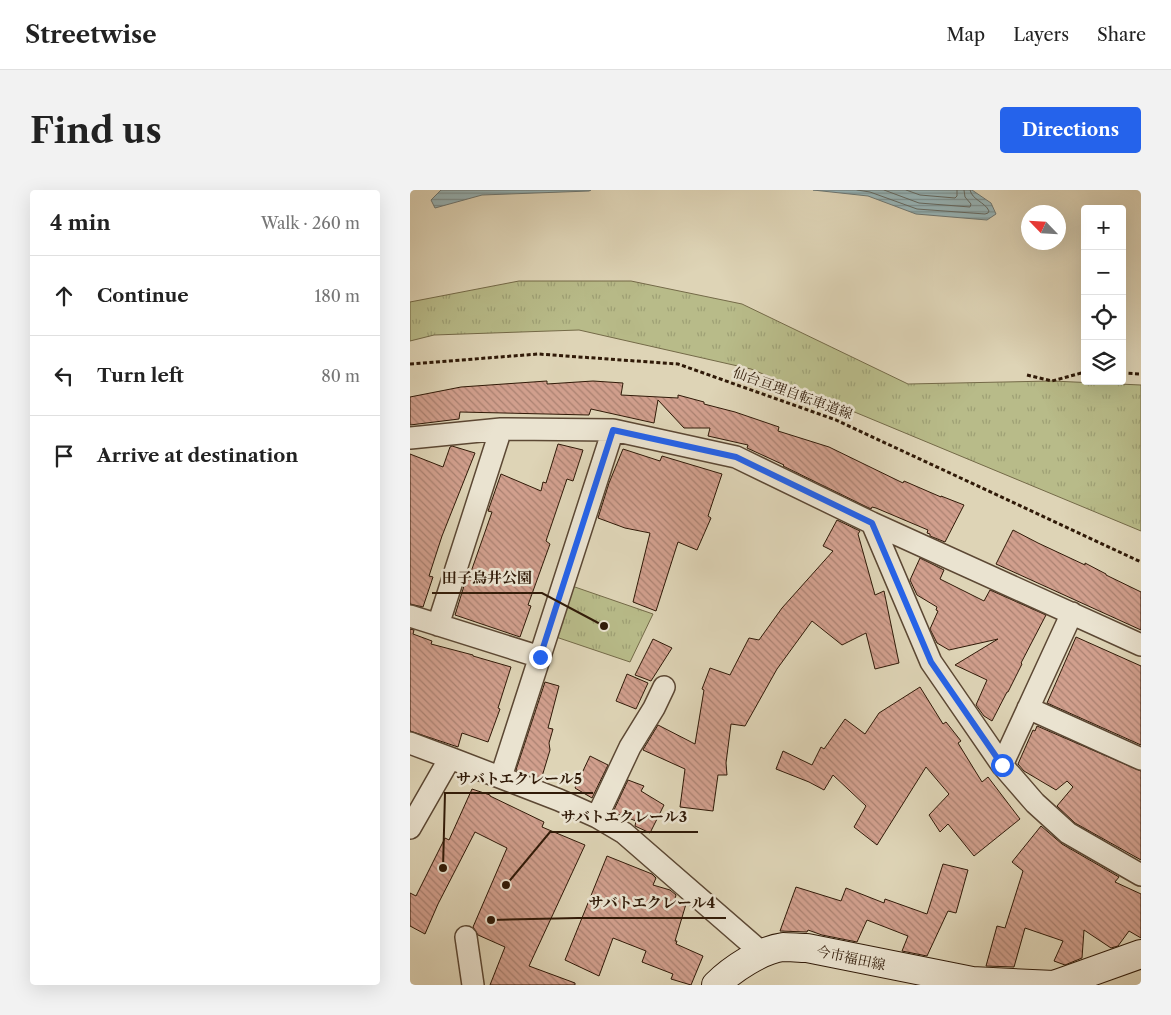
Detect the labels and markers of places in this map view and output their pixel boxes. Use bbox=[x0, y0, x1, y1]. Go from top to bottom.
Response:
callout: 田子鳥井公園 bbox=[432, 563, 542, 593]
callout: サバトエクレール5 bbox=[445, 763, 593, 793]
callout: サバトエクレール3 bbox=[550, 802, 698, 832]
callout: サバトエクレール4 bbox=[578, 888, 726, 918]

